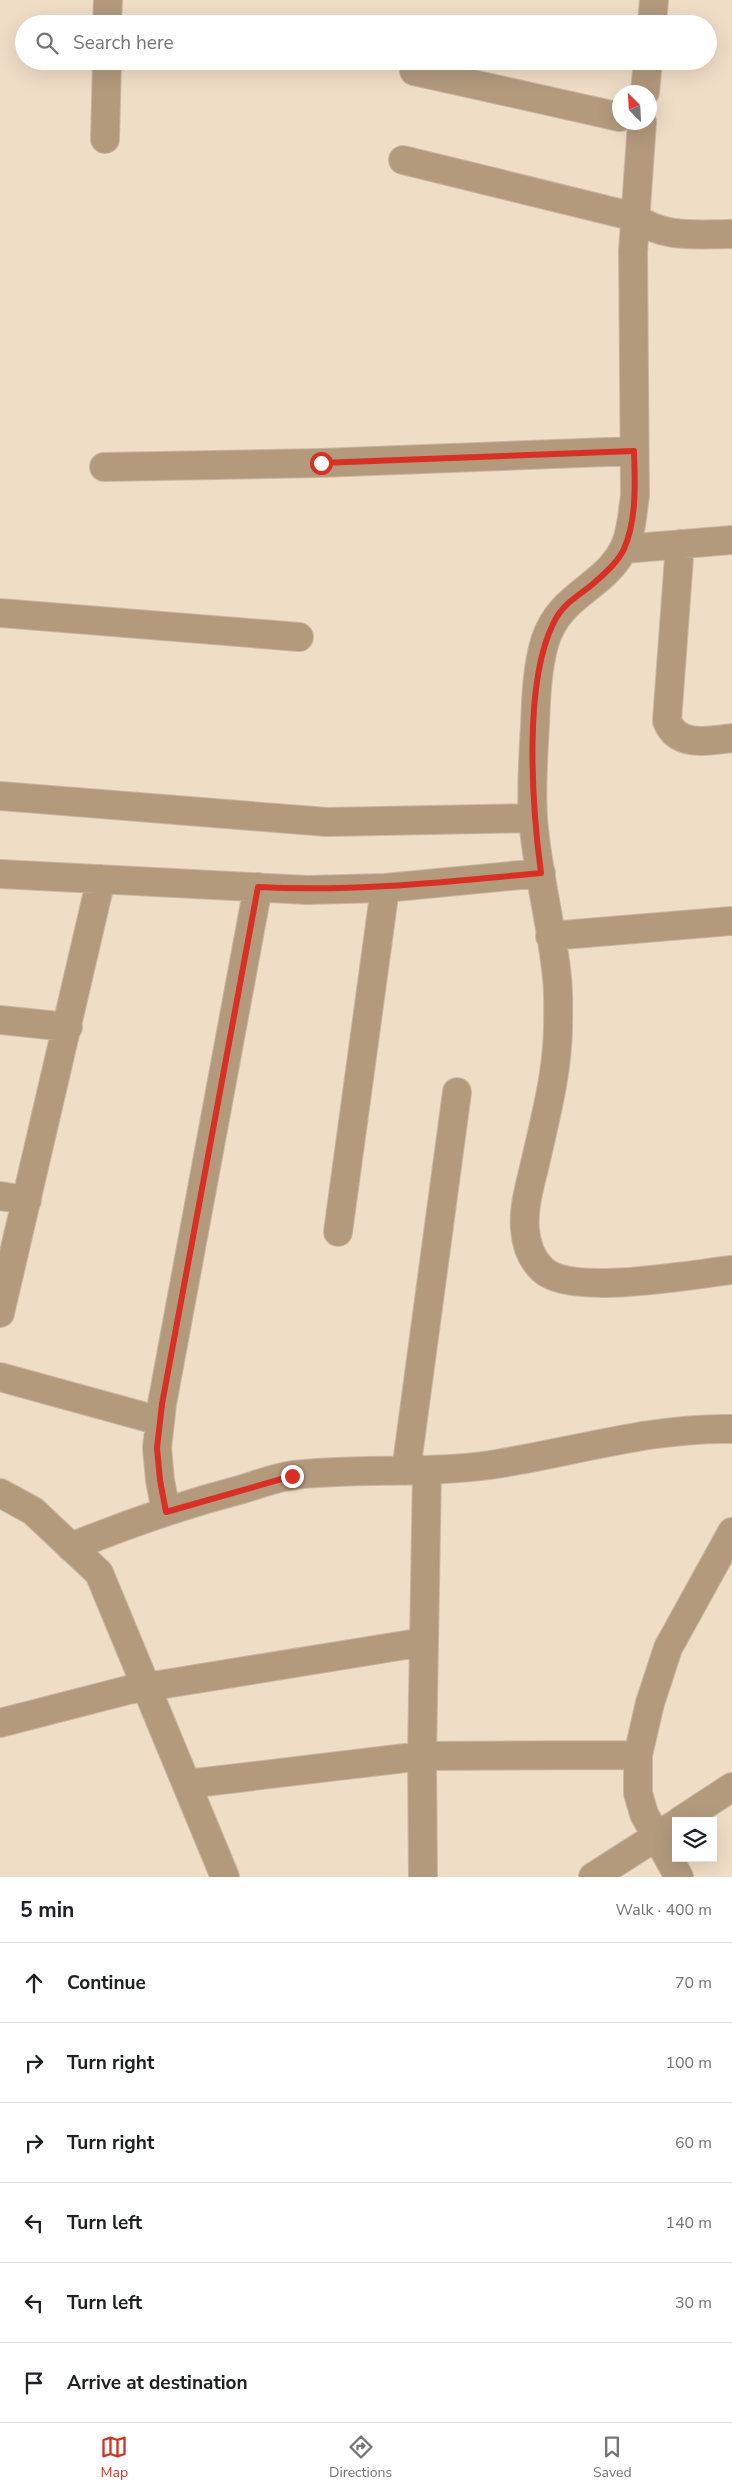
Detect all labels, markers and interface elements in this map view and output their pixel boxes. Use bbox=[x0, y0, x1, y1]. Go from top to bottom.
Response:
search box bbox=[15, 15, 717, 70]
icon: search bbox=[33, 29, 61, 57]
text: Search here bbox=[73, 30, 174, 56]
north arrow bbox=[612, 85, 657, 130]
route start bbox=[310, 452, 333, 475]
route end bbox=[281, 1465, 304, 1488]
map controls bbox=[672, 1817, 717, 1862]
button: layers bbox=[672, 1817, 717, 1862]
text: 5 min bbox=[20, 1896, 74, 1924]
text: Walk · 400 m bbox=[616, 1899, 712, 1921]
icon: ahead bbox=[20, 1969, 48, 1997]
text: Continue bbox=[67, 1970, 146, 1996]
text: 70 m bbox=[675, 1972, 712, 1994]
icon: right bbox=[20, 2049, 48, 2077]
text: Turn right bbox=[67, 2050, 154, 2076]
text: 100 m bbox=[665, 2052, 712, 2074]
icon: right bbox=[20, 2129, 48, 2157]
text: Turn right bbox=[67, 2130, 154, 2156]
text: 60 m bbox=[675, 2132, 712, 2154]
icon: left bbox=[20, 2209, 48, 2237]
text: Turn left bbox=[67, 2210, 142, 2236]
text: 140 m bbox=[665, 2212, 712, 2234]
icon: left bbox=[20, 2289, 48, 2317]
text: Turn left bbox=[67, 2290, 142, 2316]
text: 30 m bbox=[675, 2292, 712, 2314]
icon: arrive bbox=[20, 2369, 48, 2397]
text: Arrive at destination bbox=[67, 2370, 248, 2396]
tab: Map bbox=[100, 2433, 128, 2482]
tab: Directions bbox=[329, 2433, 392, 2482]
tab: Saved bbox=[593, 2433, 632, 2482]

